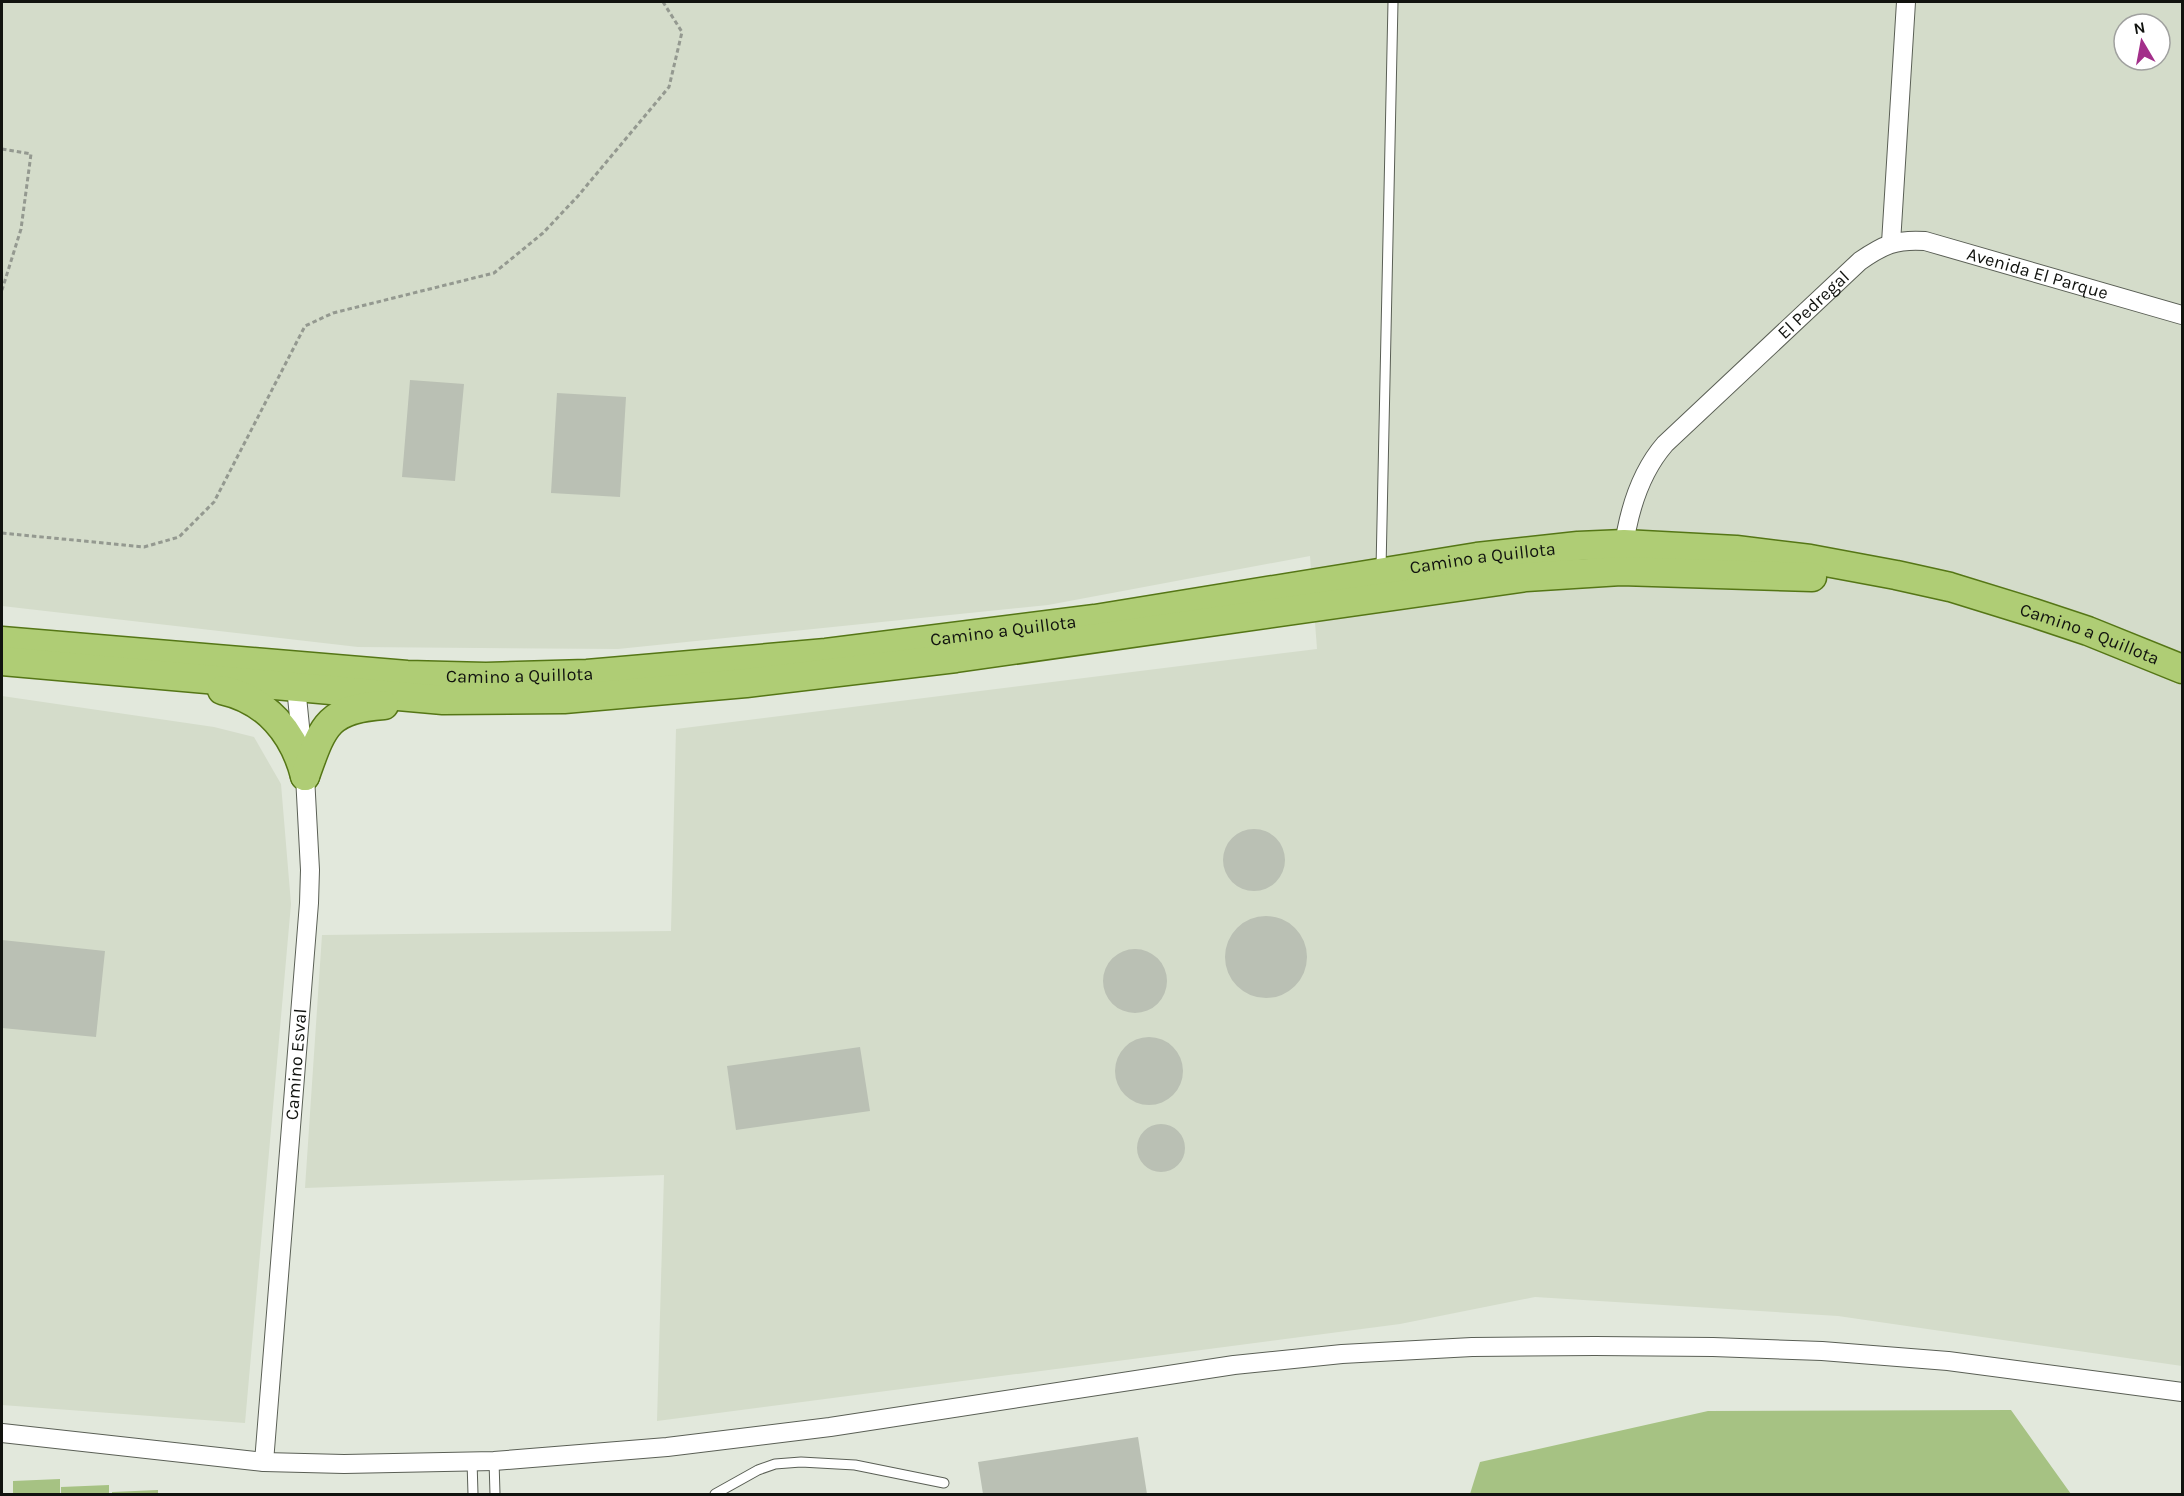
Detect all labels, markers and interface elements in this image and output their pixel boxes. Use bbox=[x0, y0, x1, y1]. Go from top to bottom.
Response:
north arrow bbox=[2112, 12, 2172, 72]
text: N bbox=[2132, 17, 2147, 38]
street label: Avenida El Parque bbox=[1964, 243, 2111, 304]
street label: El Pedregal bbox=[1773, 266, 1854, 344]
street label: Camino a Quillota bbox=[1408, 538, 1557, 579]
street label: Camino a Quillota bbox=[2017, 598, 2163, 670]
street label: Camino a Quillota bbox=[929, 610, 1077, 651]
street label: Camino a Quillota bbox=[446, 663, 594, 688]
street label: Camino Esval bbox=[281, 1008, 311, 1121]

